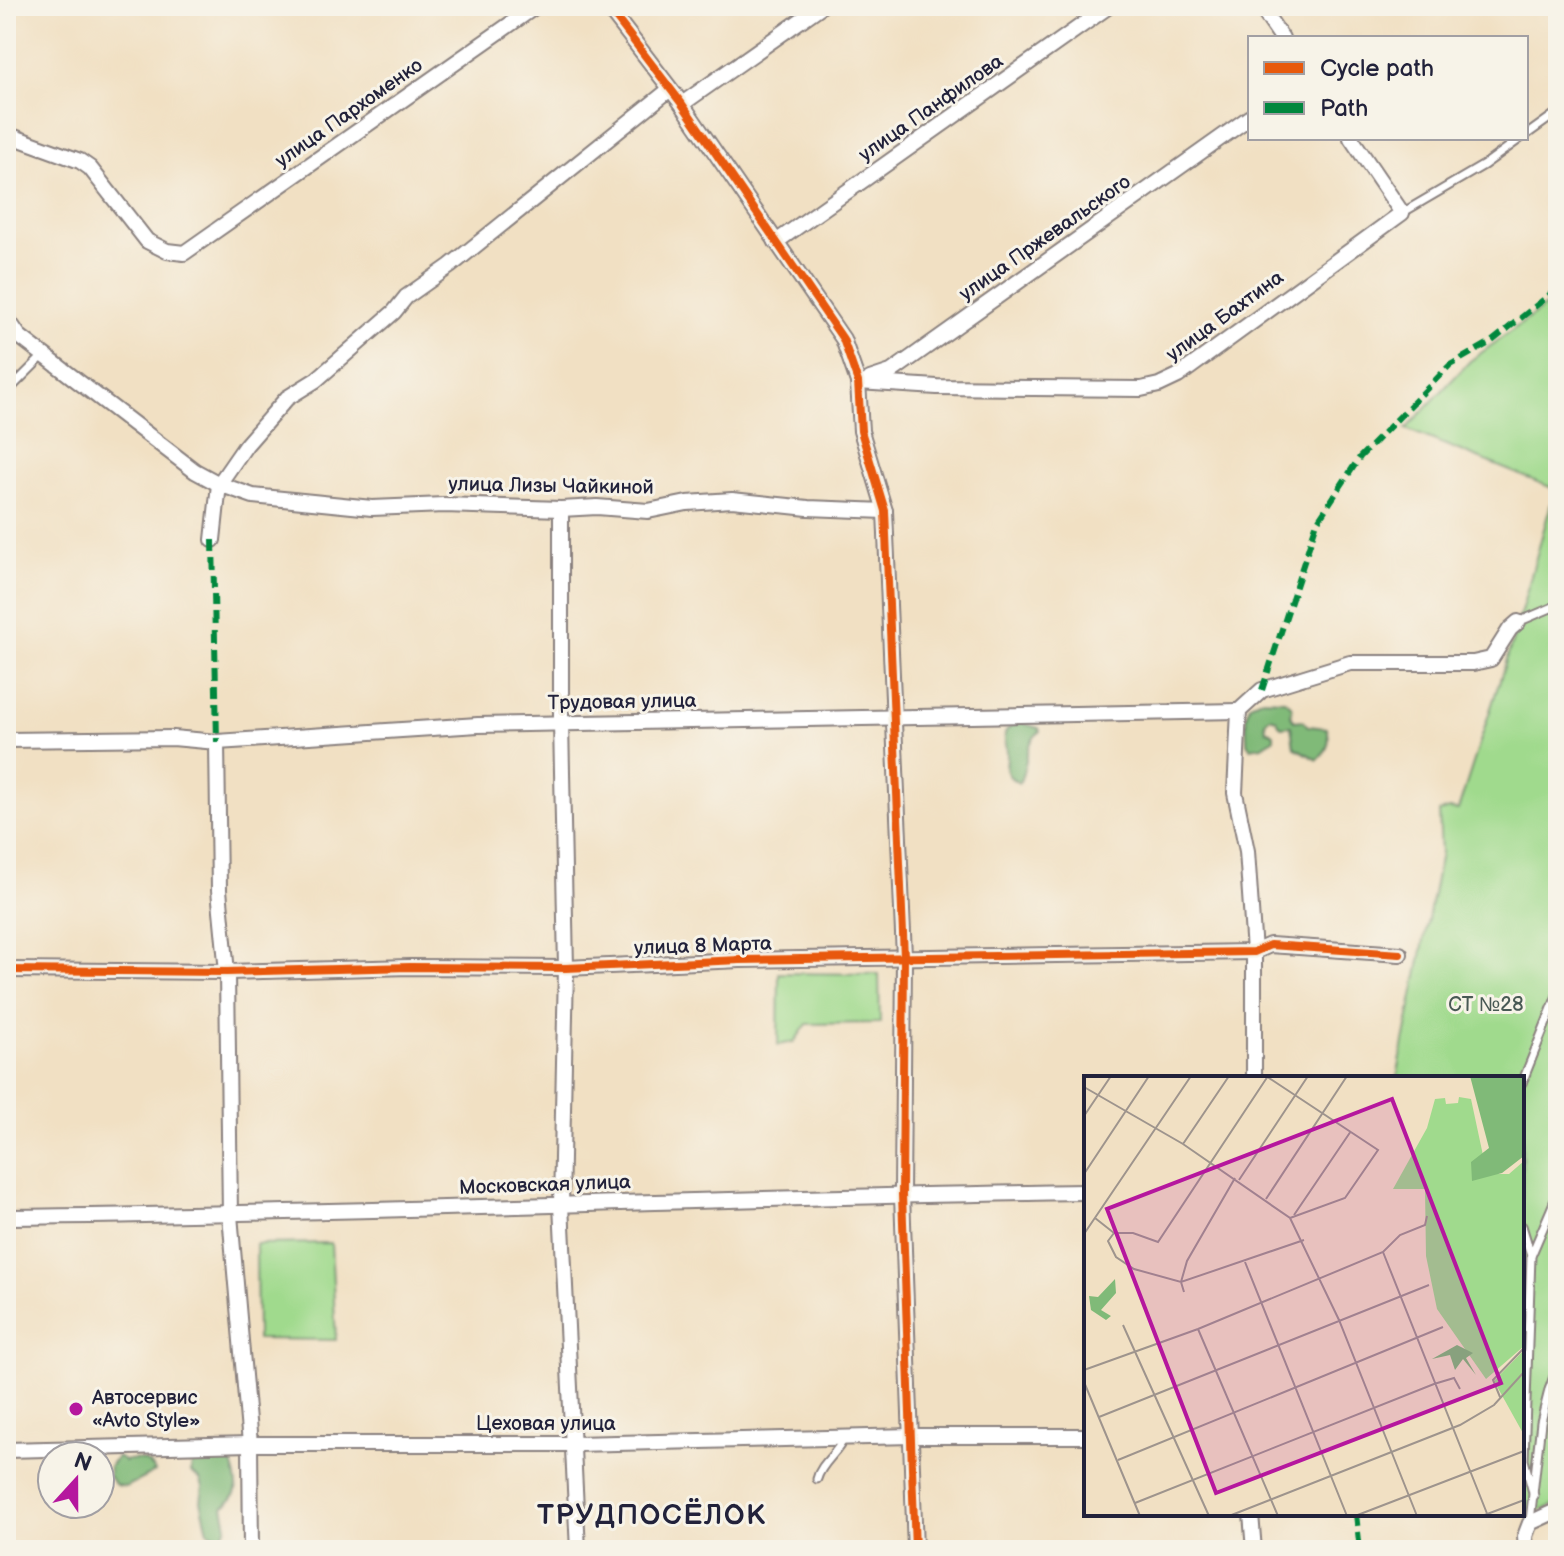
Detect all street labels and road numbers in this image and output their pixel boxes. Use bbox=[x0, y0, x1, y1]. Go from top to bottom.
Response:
street label: улица Панфилова bbox=[854, 49, 1008, 167]
street label: улица Пархоменко bbox=[271, 53, 427, 173]
street label: улица Пржевальского bbox=[955, 170, 1135, 306]
street label: улица Бахтина bbox=[1162, 265, 1288, 367]
street label: улица Лизы Чайкиной bbox=[448, 472, 654, 500]
street label: Трудовая улица bbox=[547, 689, 697, 715]
street label: улица 8 Марта bbox=[634, 932, 773, 960]
street label: Московская улица bbox=[459, 1170, 632, 1200]
street label: Цеховая улица bbox=[476, 1412, 616, 1436]

